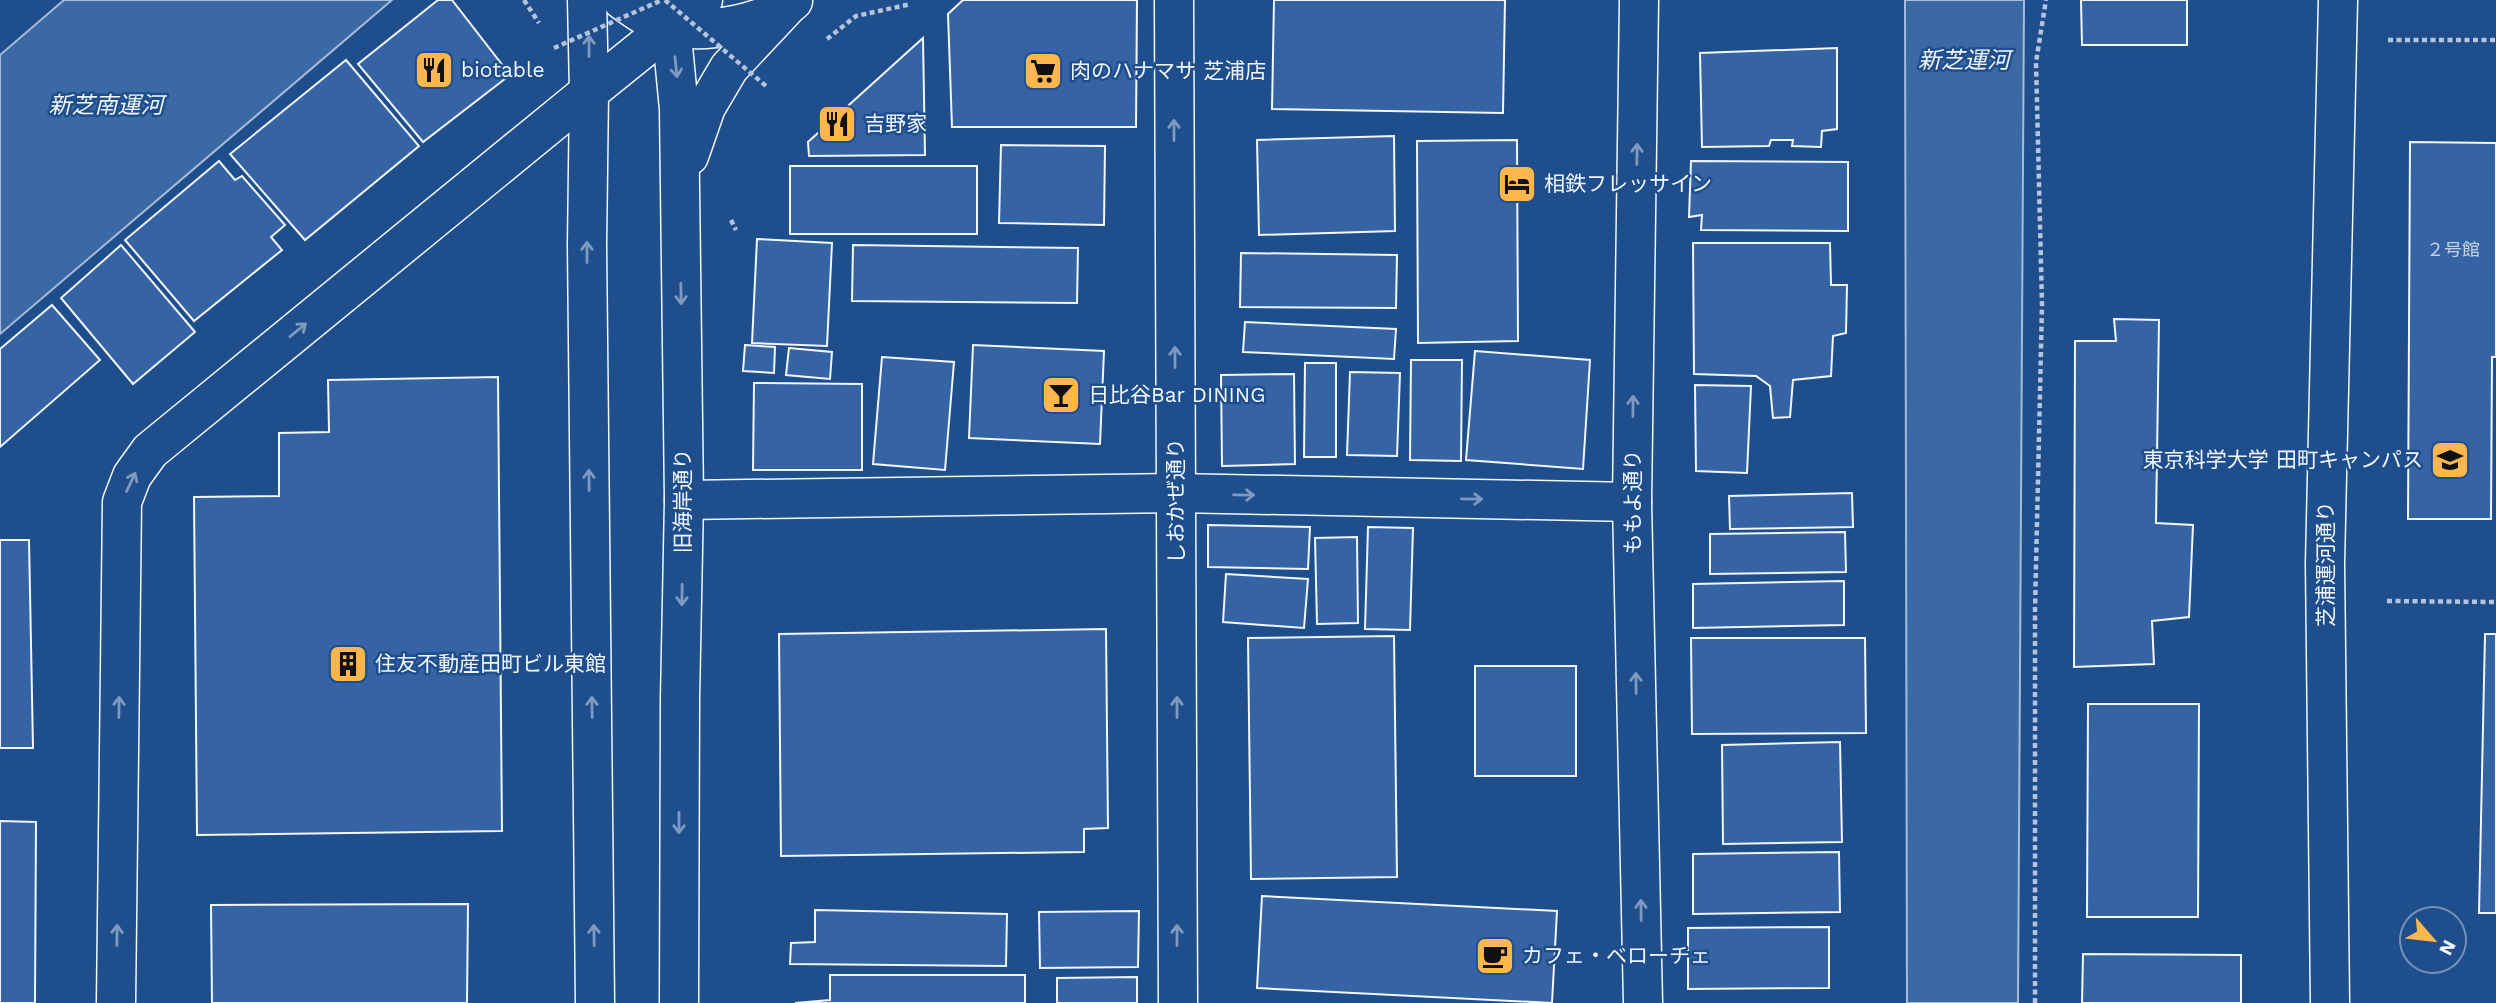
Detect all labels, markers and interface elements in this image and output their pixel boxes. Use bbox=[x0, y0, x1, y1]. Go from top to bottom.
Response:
one-way arrow bbox=[582, 35, 596, 58]
water label: 新芝運河 bbox=[1918, 47, 2014, 74]
restaurant icon: biotable bbox=[413, 49, 455, 91]
supermarket icon: 肉のハナマサ 芝浦店 bbox=[1022, 50, 1064, 92]
one-way arrow bbox=[670, 55, 683, 78]
place label: biotable bbox=[461, 57, 545, 82]
place label: 肉のハナマサ 芝浦店 bbox=[1070, 58, 1266, 83]
water label: 新芝南運河 bbox=[49, 92, 168, 119]
restaurant icon: 吉野家 bbox=[816, 103, 858, 145]
place label: 吉野家 bbox=[864, 111, 927, 136]
one-way arrow bbox=[1168, 119, 1181, 142]
one-way arrow bbox=[1630, 143, 1644, 166]
hotel icon: 相鉄フレッサイン bbox=[1496, 163, 1538, 205]
place label: 相鉄フレッサイン bbox=[1544, 171, 1712, 196]
house number: ２号館 bbox=[2426, 239, 2480, 260]
one-way arrow bbox=[580, 241, 594, 264]
one-way arrow bbox=[674, 283, 688, 306]
one-way arrow bbox=[288, 322, 306, 338]
one-way arrow bbox=[1169, 346, 1182, 369]
bar icon: 日比谷Bar DINING bbox=[1040, 374, 1082, 416]
place label: 日比谷Bar DINING bbox=[1088, 382, 1265, 407]
one-way arrow bbox=[1626, 395, 1640, 418]
street label: しおかぜ通り bbox=[1163, 438, 1188, 564]
school or university icon: 東京科学大学 田町キャンパス bbox=[2429, 439, 2471, 481]
place label: 東京科学大学 田町キャンパス bbox=[2143, 447, 2423, 472]
street label: 旧海岸通り bbox=[670, 449, 695, 554]
street label: ももよ通り bbox=[1620, 450, 1645, 555]
one-way arrow bbox=[582, 469, 596, 492]
one-way arrow bbox=[124, 472, 138, 493]
one-way arrow bbox=[1233, 488, 1256, 501]
one-way arrow bbox=[1460, 492, 1483, 506]
street label: 芝浦運河通り bbox=[2313, 501, 2338, 627]
one-way arrow bbox=[675, 584, 688, 607]
building icon: 住友不動産田町ビル東館 bbox=[327, 643, 369, 685]
place label: 住友不動産田町ビル東館 bbox=[375, 651, 606, 676]
one-way arrow bbox=[1629, 672, 1643, 695]
one-way arrow bbox=[113, 696, 126, 719]
one-way arrow bbox=[585, 696, 598, 719]
one-way arrow bbox=[1170, 696, 1184, 719]
one-way arrow bbox=[672, 811, 686, 834]
one-way arrow bbox=[1634, 899, 1648, 922]
north arrow bbox=[2398, 905, 2468, 975]
one-way arrow bbox=[110, 924, 124, 947]
one-way arrow bbox=[587, 924, 601, 947]
one-way arrow bbox=[1170, 924, 1184, 947]
cafe icon: カフェ・ベローチェ bbox=[1474, 935, 1516, 977]
text: N bbox=[2434, 936, 2461, 959]
place label: カフェ・ベローチェ bbox=[1522, 943, 1711, 968]

